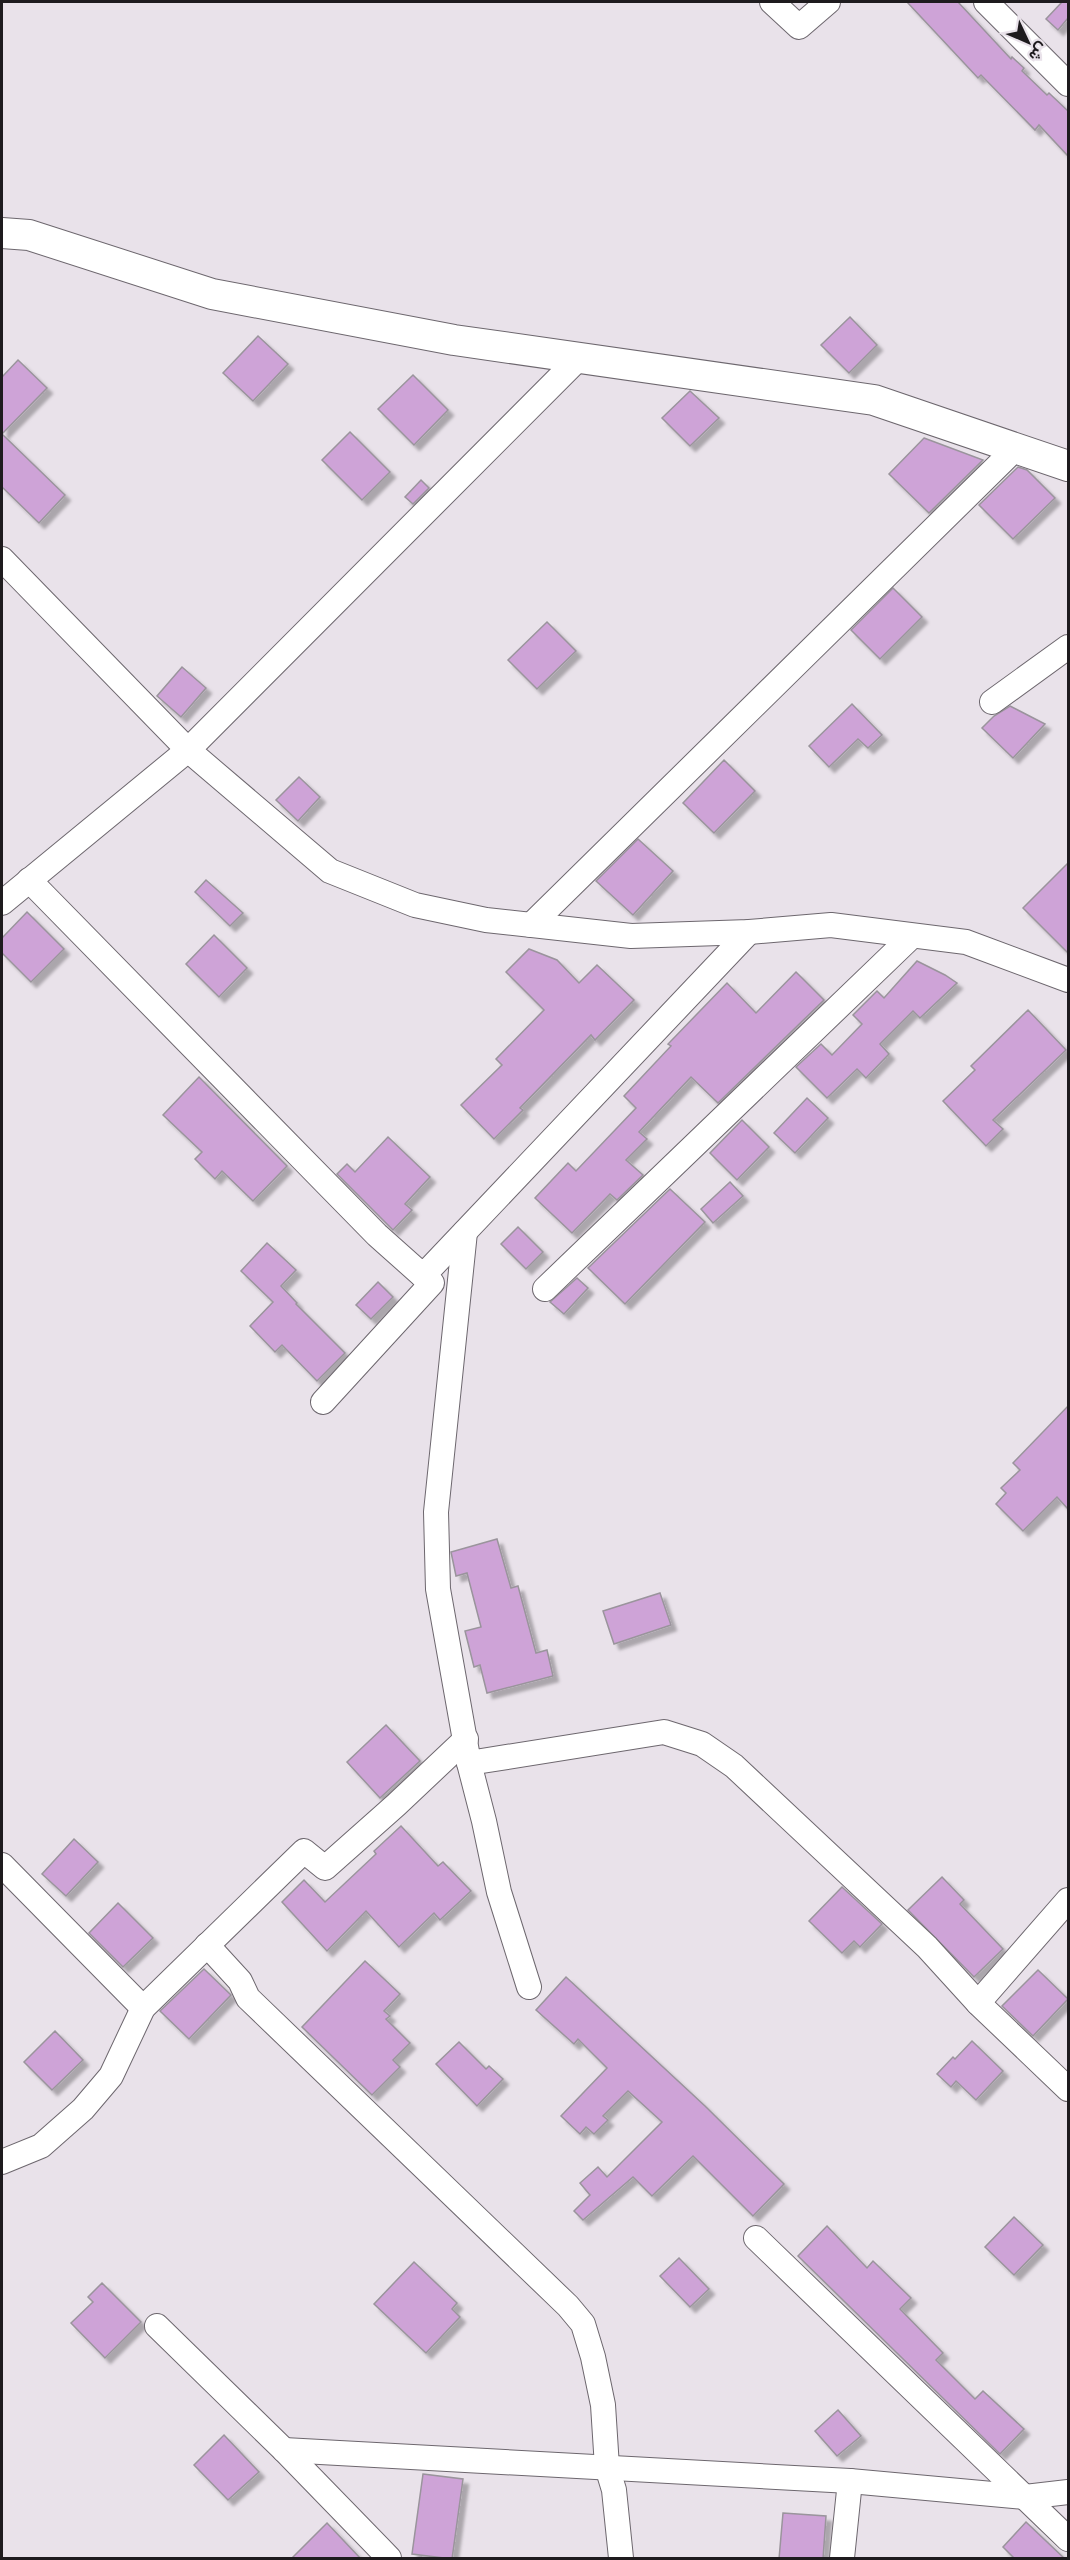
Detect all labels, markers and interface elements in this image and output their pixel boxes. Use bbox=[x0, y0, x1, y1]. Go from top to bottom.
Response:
north arrow bbox=[998, 12, 1058, 72]
text: ش bbox=[1024, 38, 1053, 67]

